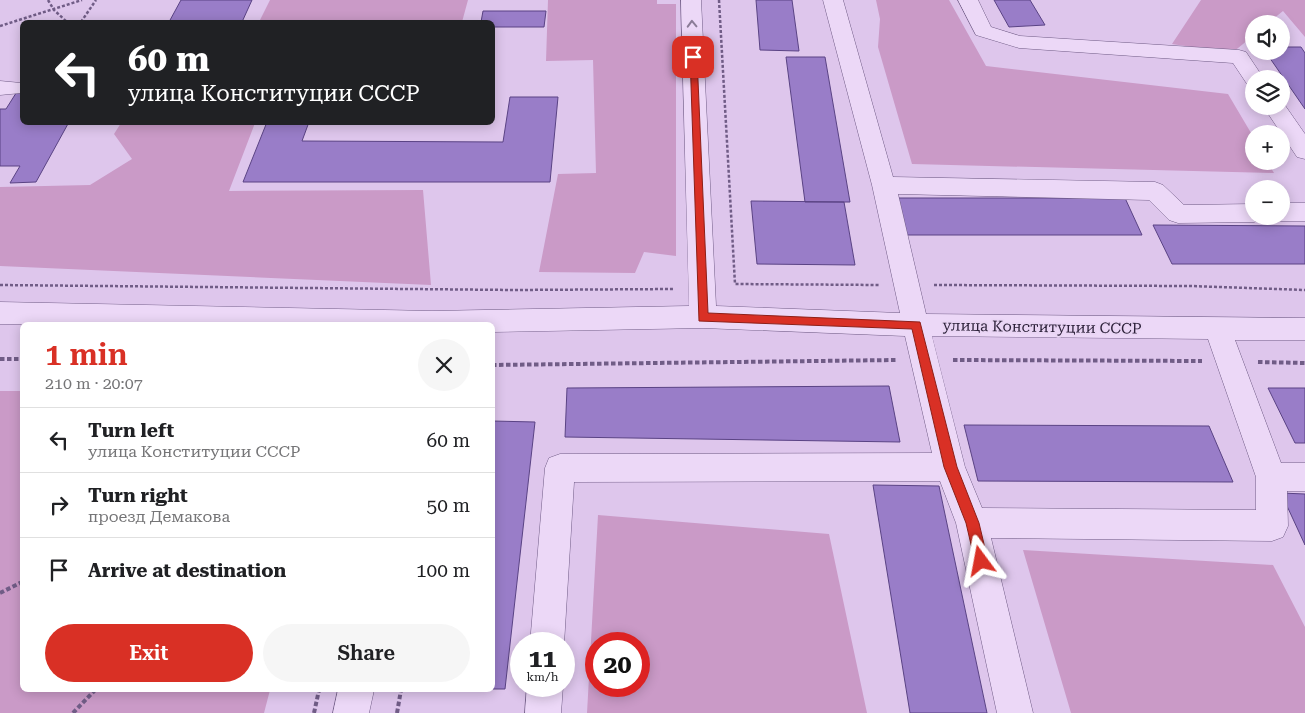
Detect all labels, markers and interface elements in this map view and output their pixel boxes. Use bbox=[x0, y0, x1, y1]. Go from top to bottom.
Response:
map controls bbox=[1245, 15, 1290, 225]
button: sound bbox=[1245, 15, 1290, 60]
one-way arrow bbox=[686, 20, 697, 28]
pin bbox=[672, 36, 714, 78]
text: 60 m bbox=[128, 39, 210, 80]
icon: left bbox=[45, 40, 110, 105]
icon: arrive bbox=[679, 43, 707, 71]
button: layers bbox=[1245, 70, 1290, 115]
text: улица Конституции СССР bbox=[128, 81, 420, 106]
button: + bbox=[1245, 125, 1290, 170]
button: − bbox=[1245, 180, 1290, 225]
street label: улица Конституции СССР bbox=[942, 316, 1142, 338]
text: 1 min bbox=[45, 337, 128, 372]
button: close bbox=[418, 339, 470, 391]
text: 210 m · 20:07 bbox=[45, 374, 143, 393]
text: Turn left bbox=[88, 419, 174, 442]
icon: left bbox=[45, 426, 73, 454]
text: 60 m bbox=[427, 429, 470, 452]
text: улица Конституции СССР bbox=[88, 442, 300, 461]
text: Turn right bbox=[88, 484, 188, 507]
icon: right bbox=[45, 491, 73, 519]
text: 50 m bbox=[427, 494, 470, 517]
text: проезд Демакова bbox=[88, 507, 230, 526]
position arrow bbox=[954, 534, 1006, 586]
icon: arrive bbox=[45, 556, 73, 584]
text: Arrive at destination bbox=[88, 559, 286, 582]
text: 100 m bbox=[416, 559, 470, 582]
button: Exit bbox=[45, 624, 253, 682]
button: Share bbox=[263, 624, 470, 682]
speed limit sign: 20 bbox=[585, 632, 650, 697]
text: 11 bbox=[528, 644, 557, 673]
text: km/h bbox=[526, 670, 559, 684]

